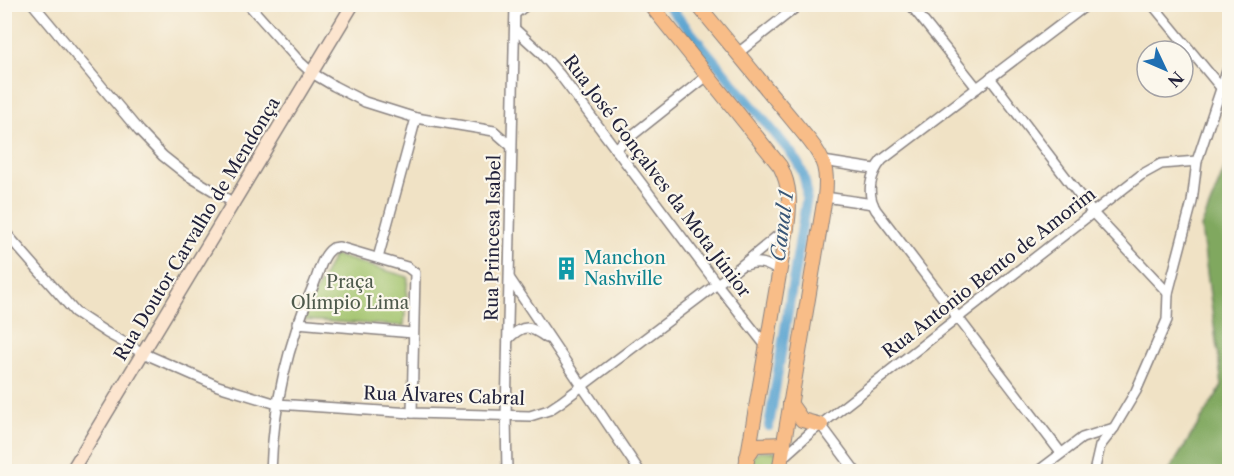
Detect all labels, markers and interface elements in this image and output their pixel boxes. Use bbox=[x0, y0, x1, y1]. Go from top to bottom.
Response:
north arrow bbox=[1135, 39, 1195, 99]
street label: Rua José Gonçalves da Mota Júnior bbox=[559, 50, 756, 302]
text: N bbox=[1164, 67, 1188, 91]
street label: Rua Doutor Carvalho de Mendonça bbox=[109, 93, 285, 365]
street label: Rua Princesa Isabel bbox=[481, 155, 505, 321]
street label: Rua Antonio Bento de Amorim bbox=[878, 183, 1100, 363]
water label: Canal 1 bbox=[766, 188, 798, 263]
place label: Manchon Nashville bbox=[584, 247, 666, 290]
building icon: Manchon Nashville bbox=[553, 255, 579, 281]
park label: Praça Olímpio Lima bbox=[291, 271, 410, 314]
street label: Rua Álvares Cabral bbox=[363, 381, 525, 410]

